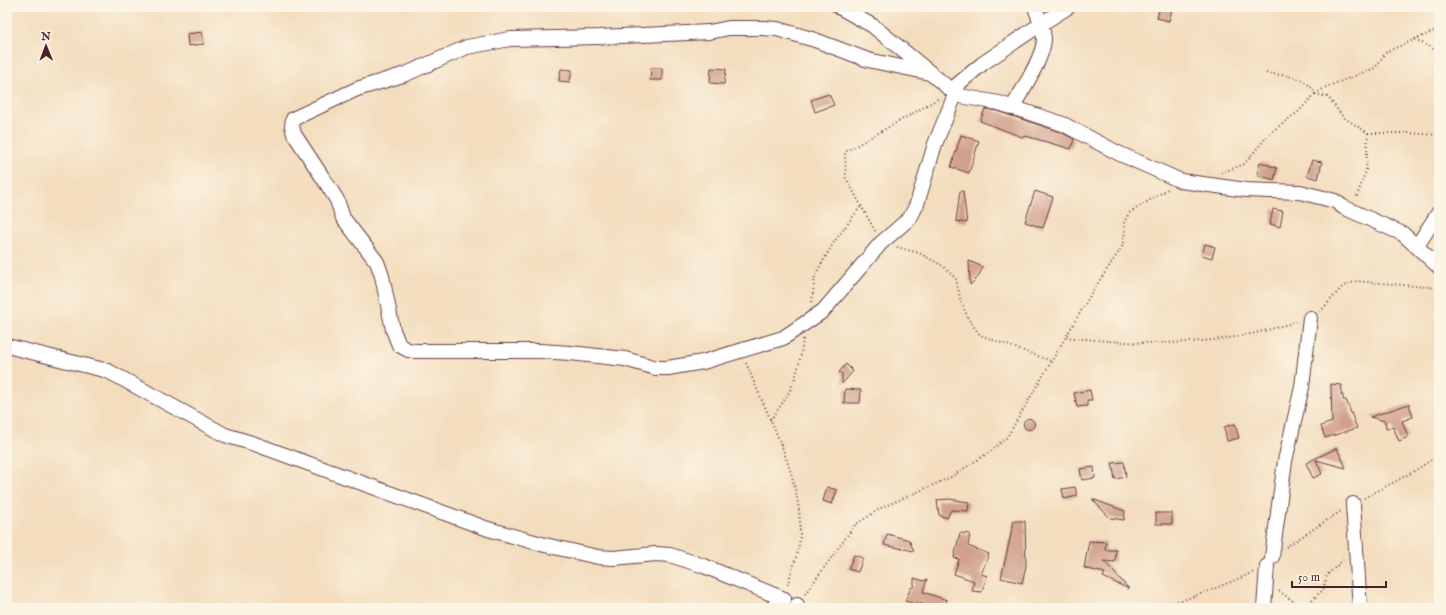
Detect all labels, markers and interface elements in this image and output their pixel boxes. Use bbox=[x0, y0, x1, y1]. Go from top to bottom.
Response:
north arrow bbox=[26, 26, 66, 66]
text: N bbox=[40, 30, 51, 44]
scale bar bbox=[1292, 563, 1386, 589]
text: 50 m bbox=[1298, 570, 1320, 585]

